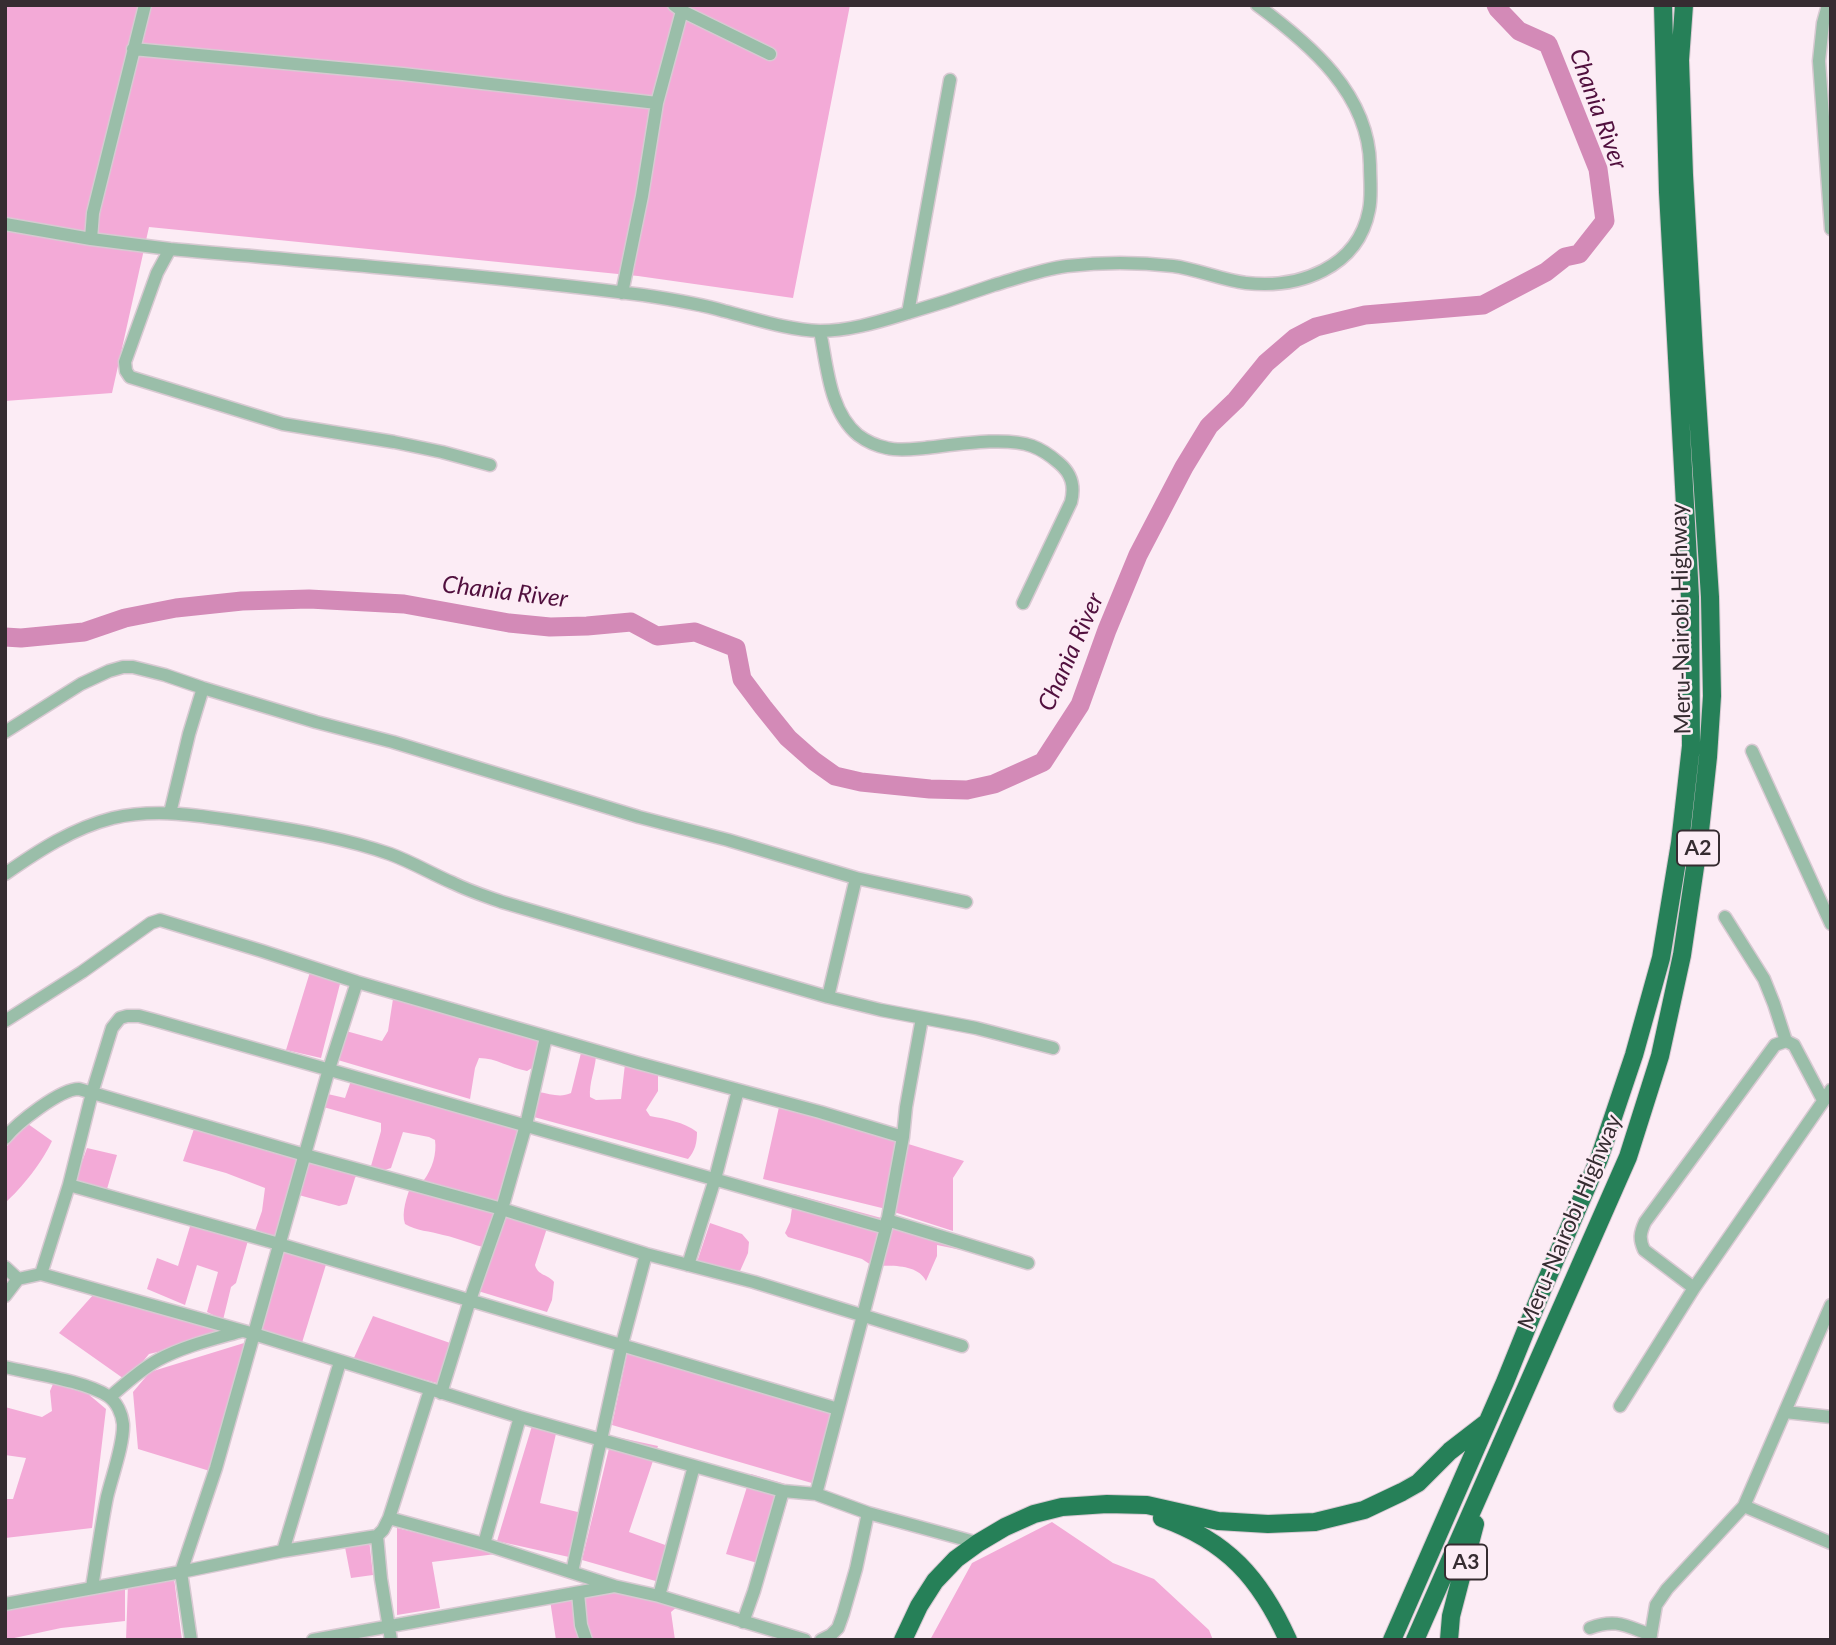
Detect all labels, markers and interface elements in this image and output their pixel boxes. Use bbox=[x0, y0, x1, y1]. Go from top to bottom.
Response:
water label: Chania River bbox=[1563, 45, 1633, 173]
street label: Meru-Nairobi Highway bbox=[1665, 503, 1697, 735]
water label: Chania River bbox=[441, 570, 569, 614]
water label: Chania River bbox=[1032, 588, 1110, 716]
road number: A2 bbox=[1677, 830, 1719, 866]
street label: Meru-Nairobi Highway bbox=[1512, 1110, 1628, 1334]
road number: A3 bbox=[1445, 1544, 1487, 1580]

